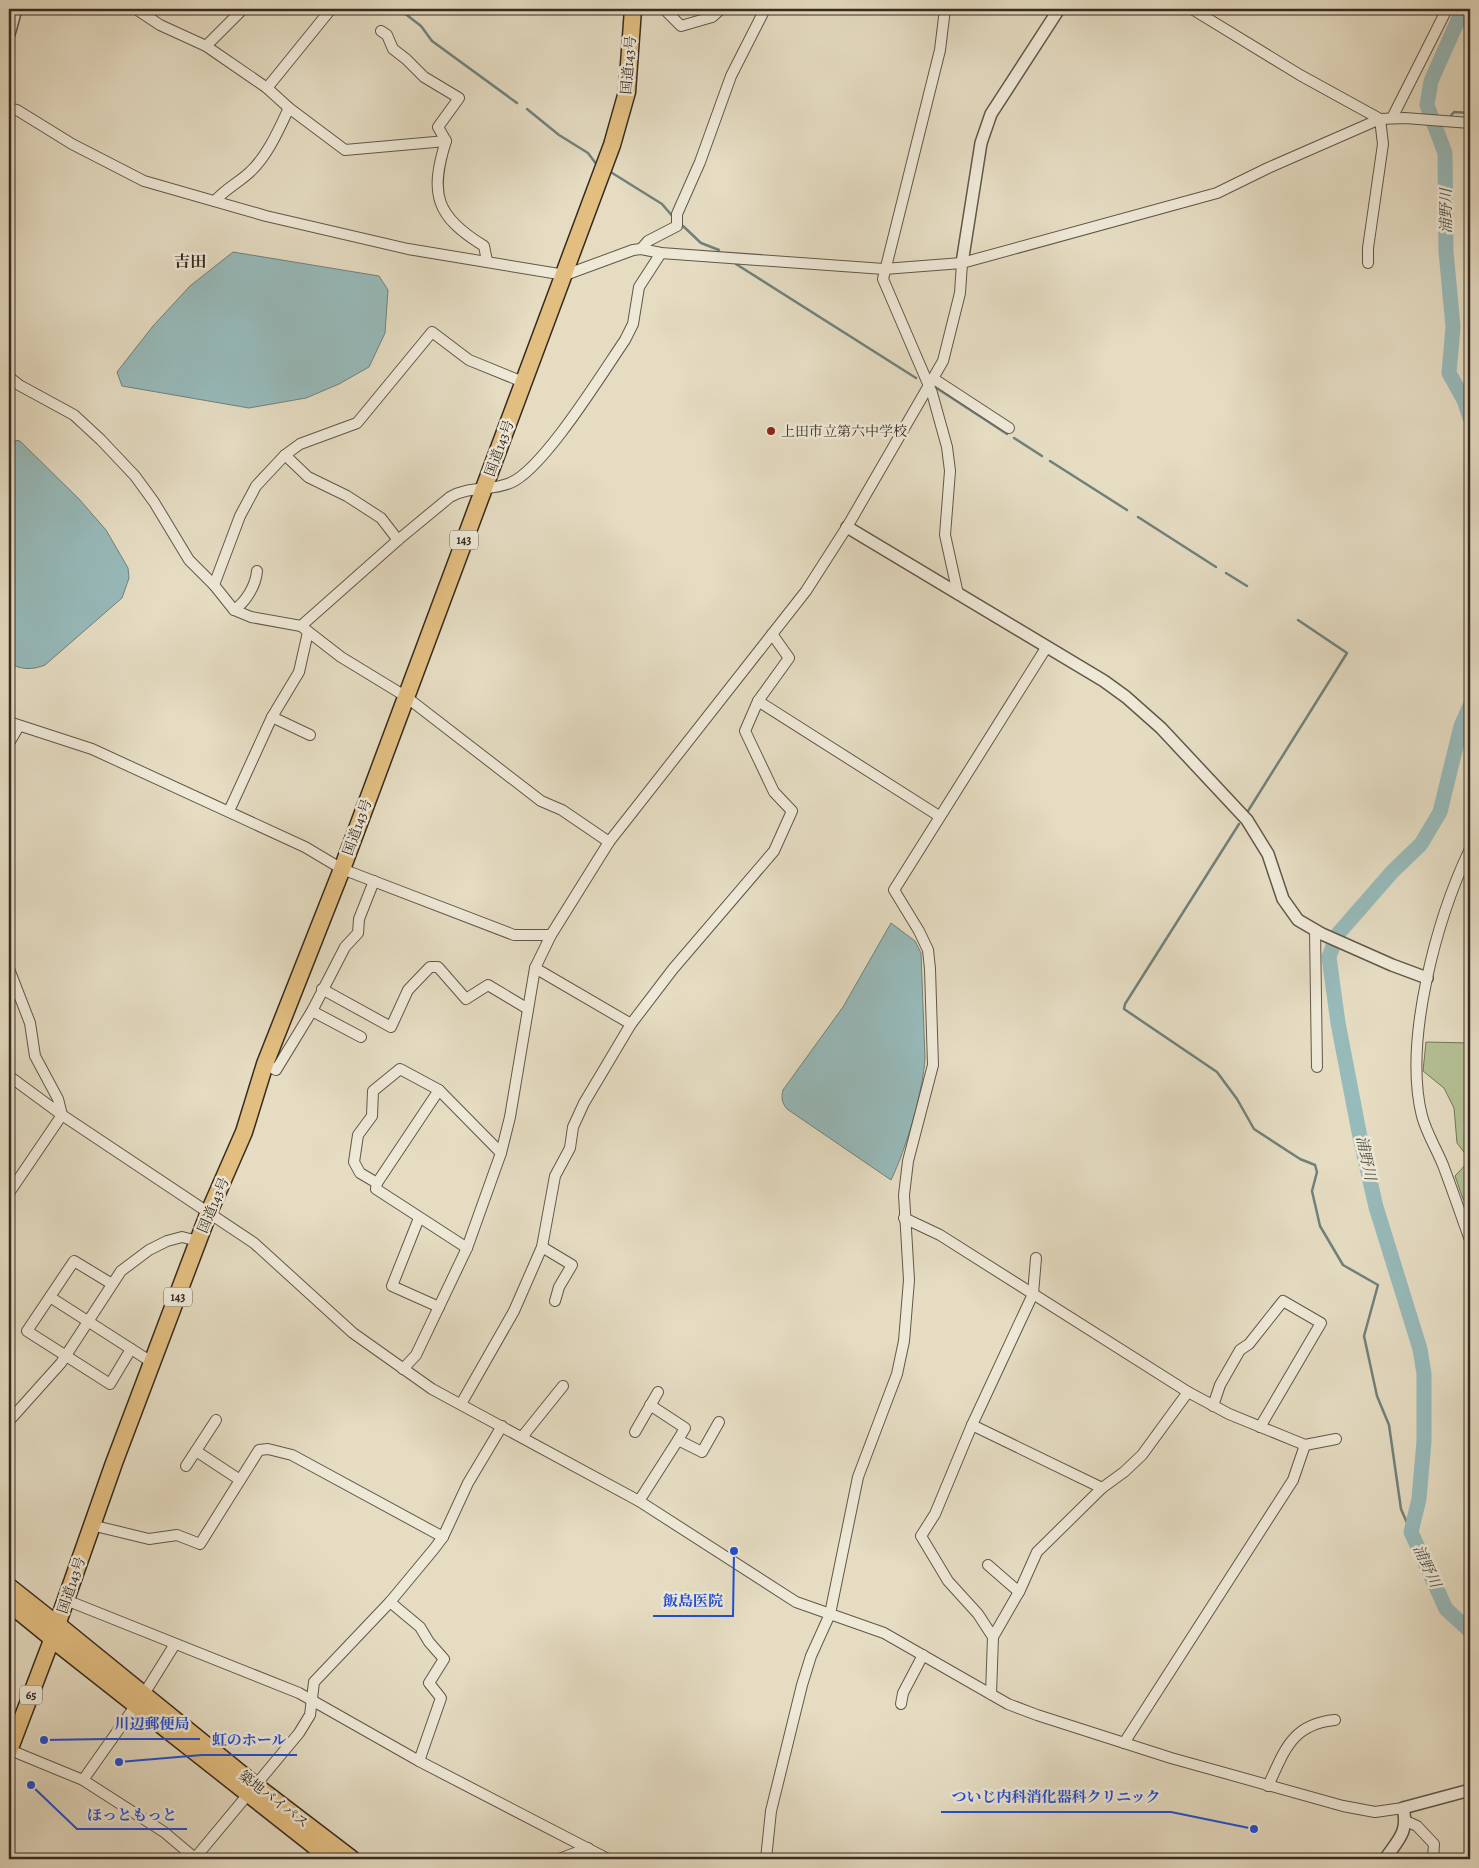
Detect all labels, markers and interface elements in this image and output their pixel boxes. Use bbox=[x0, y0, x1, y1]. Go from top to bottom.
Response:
street label: 国道143号 bbox=[616, 35, 641, 95]
water label: 浦野川 bbox=[1436, 187, 1456, 234]
district label: 吉田 bbox=[174, 251, 206, 273]
street label: 国道143号 bbox=[480, 417, 518, 479]
place label: 上田市立第六中学校 bbox=[781, 422, 907, 441]
marker: 上田市立第六中学校 bbox=[765, 425, 777, 437]
road number: 143 bbox=[450, 530, 478, 550]
street label: 国道143号 bbox=[338, 796, 376, 858]
water label: 浦野川 bbox=[1352, 1134, 1381, 1184]
street label: 国道143号 bbox=[193, 1174, 234, 1236]
road number: 143 bbox=[164, 1288, 192, 1306]
water label: 浦野川 bbox=[1408, 1541, 1446, 1592]
street label: 国道143号 bbox=[53, 1554, 90, 1616]
callout: 飯島医院 bbox=[653, 1586, 733, 1616]
text: 飯島医院 bbox=[663, 1591, 723, 1611]
road number: 65 bbox=[20, 1686, 42, 1704]
callout: 川辺郵便局 bbox=[105, 1709, 200, 1739]
text: 川辺郵便局 bbox=[114, 1714, 190, 1734]
callout: 虹のホール bbox=[202, 1725, 297, 1755]
text: 虹のホール bbox=[212, 1730, 286, 1750]
street label: 築地バイパス bbox=[235, 1766, 313, 1833]
callout: ついじ内科消化器科クリニック bbox=[941, 1782, 1171, 1812]
text: ついじ内科消化器科クリニック bbox=[951, 1787, 1161, 1807]
callout: ほっともっと bbox=[77, 1799, 187, 1829]
text: ほっともっと bbox=[87, 1805, 177, 1825]

